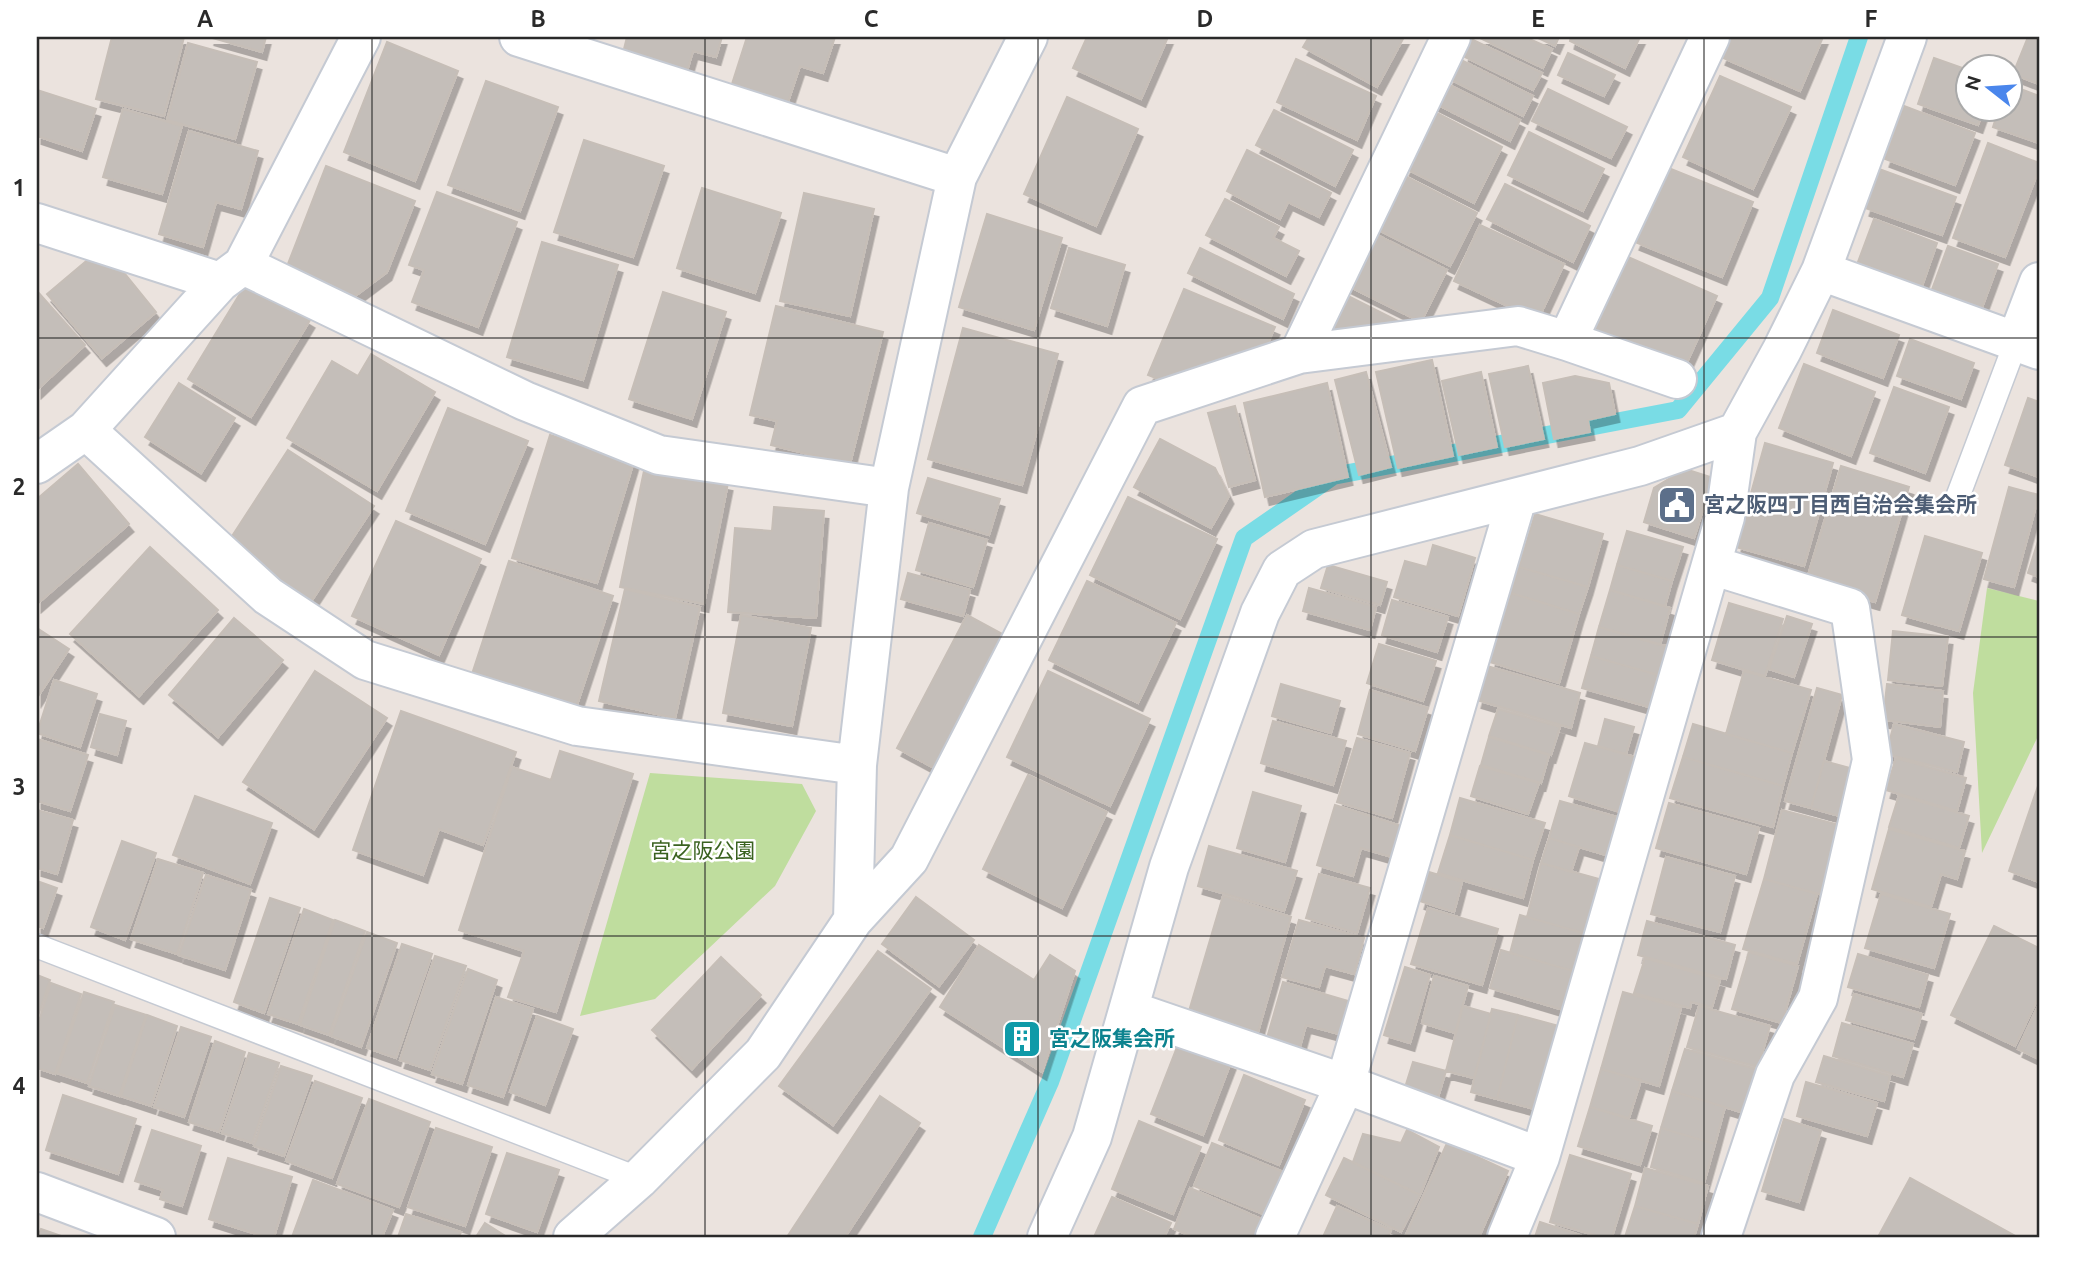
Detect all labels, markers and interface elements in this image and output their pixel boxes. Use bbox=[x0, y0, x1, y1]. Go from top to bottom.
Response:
text: A bbox=[197, 6, 213, 31]
text: B bbox=[530, 6, 546, 31]
text: C bbox=[864, 6, 879, 31]
text: D bbox=[1197, 6, 1213, 31]
text: E bbox=[1531, 6, 1545, 31]
text: F bbox=[1865, 6, 1878, 31]
north arrow bbox=[1954, 52, 2024, 122]
text: N bbox=[1960, 73, 1985, 93]
text: 1 bbox=[13, 175, 25, 200]
text: 2 bbox=[13, 474, 25, 499]
public building icon: 宮之阪四丁目西自治会集会所 bbox=[1656, 484, 1698, 526]
place label: 宮之阪四丁目西自治会集会所 bbox=[1704, 492, 1977, 516]
text: 3 bbox=[13, 774, 25, 799]
park label: 宮之阪公園 bbox=[651, 838, 756, 862]
building icon: 宮之阪集会所 bbox=[1001, 1018, 1043, 1060]
place label: 宮之阪集会所 bbox=[1049, 1026, 1175, 1050]
text: 4 bbox=[13, 1073, 26, 1098]

